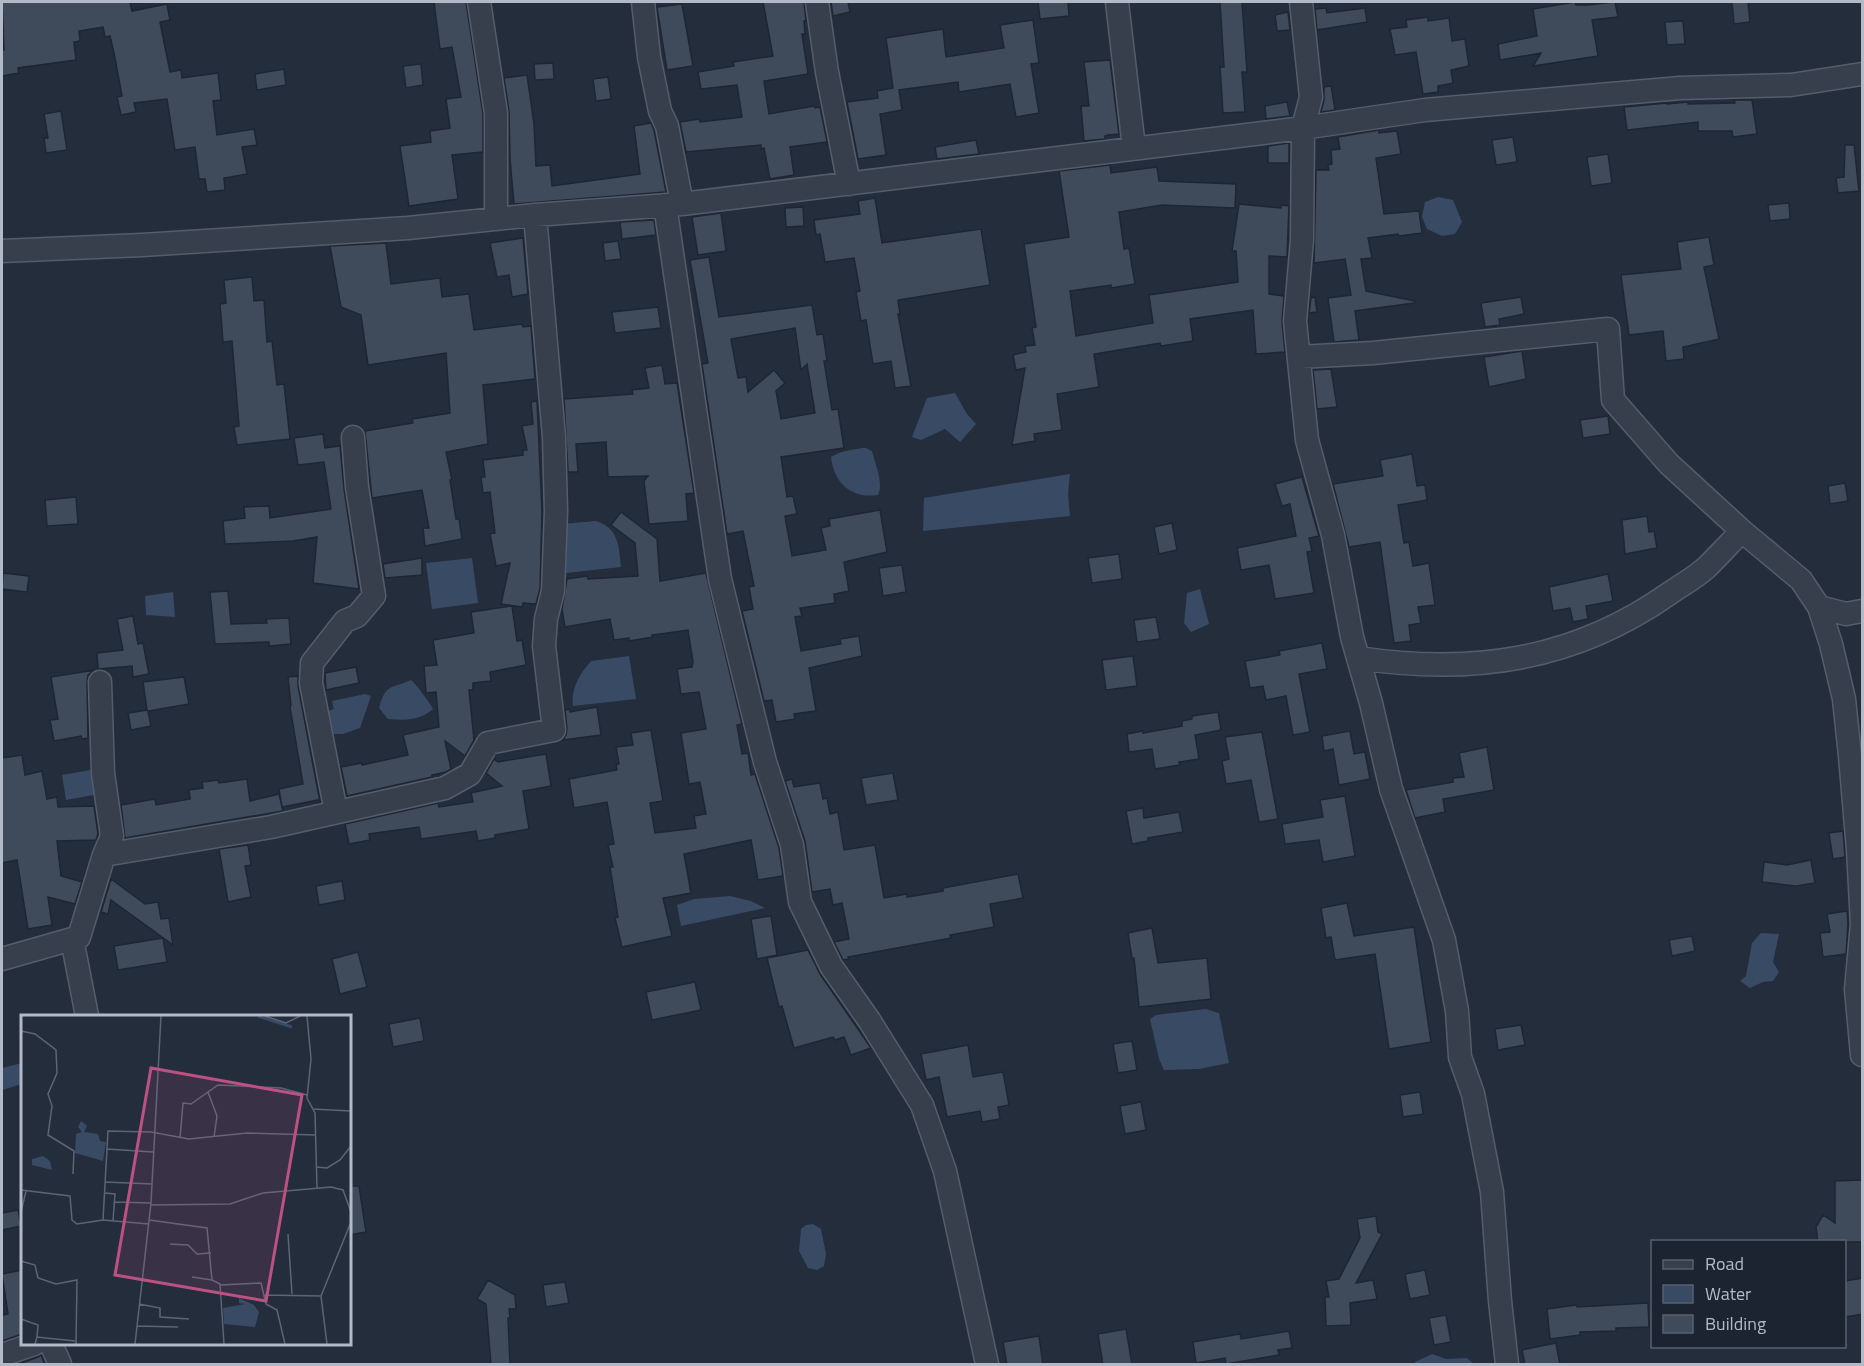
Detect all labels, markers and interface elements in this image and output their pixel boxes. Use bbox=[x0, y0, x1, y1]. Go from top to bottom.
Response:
inset map bbox=[21, 1015, 351, 1345]
legend bbox=[1651, 1240, 1846, 1348]
text: Road bbox=[1705, 1250, 1744, 1277]
text: Water bbox=[1705, 1280, 1751, 1307]
text: Building bbox=[1705, 1310, 1766, 1337]

